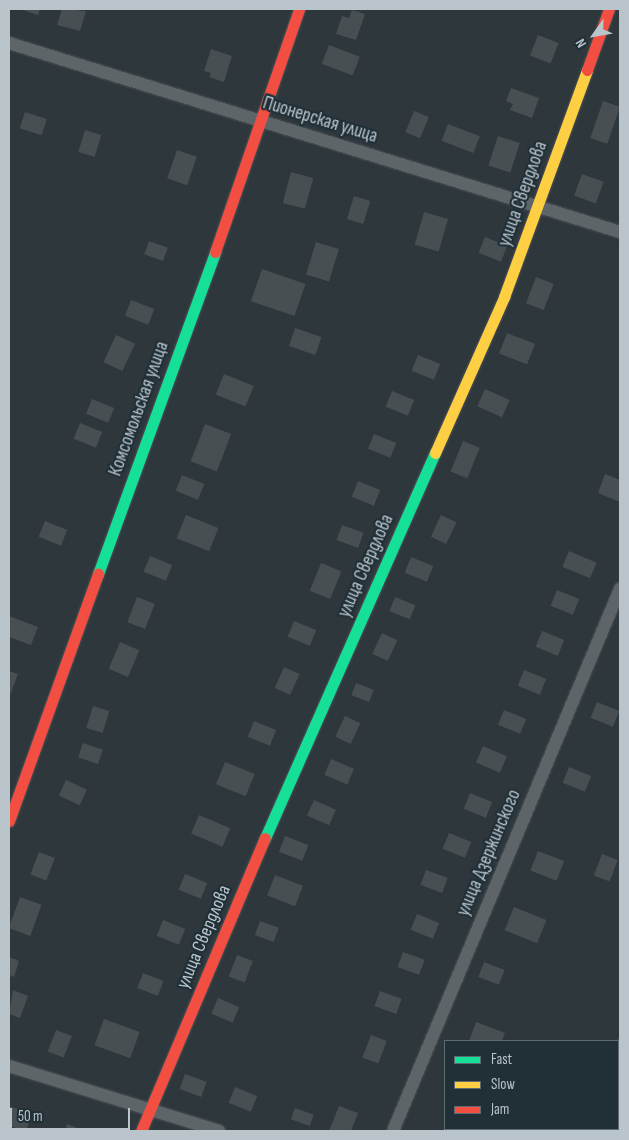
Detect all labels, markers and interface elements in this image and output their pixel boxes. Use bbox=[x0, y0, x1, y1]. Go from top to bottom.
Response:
north arrow bbox=[569, 10, 619, 60]
text: N bbox=[572, 36, 590, 51]
street label: Пионерская улица bbox=[260, 92, 380, 148]
street label: улица Свердлова bbox=[493, 138, 553, 250]
street label: Комсомольская улица bbox=[104, 339, 174, 479]
street label: улица Свердлова bbox=[333, 511, 399, 621]
street label: улица Дзержинского bbox=[452, 786, 526, 920]
street label: улица Свердлова bbox=[172, 882, 236, 992]
legend bbox=[444, 1040, 619, 1130]
text: Fast bbox=[491, 1050, 512, 1069]
text: Slow bbox=[491, 1075, 515, 1094]
scale bar bbox=[12, 1098, 132, 1130]
text: Jam bbox=[491, 1100, 509, 1119]
text: 50 m bbox=[18, 1107, 43, 1126]

